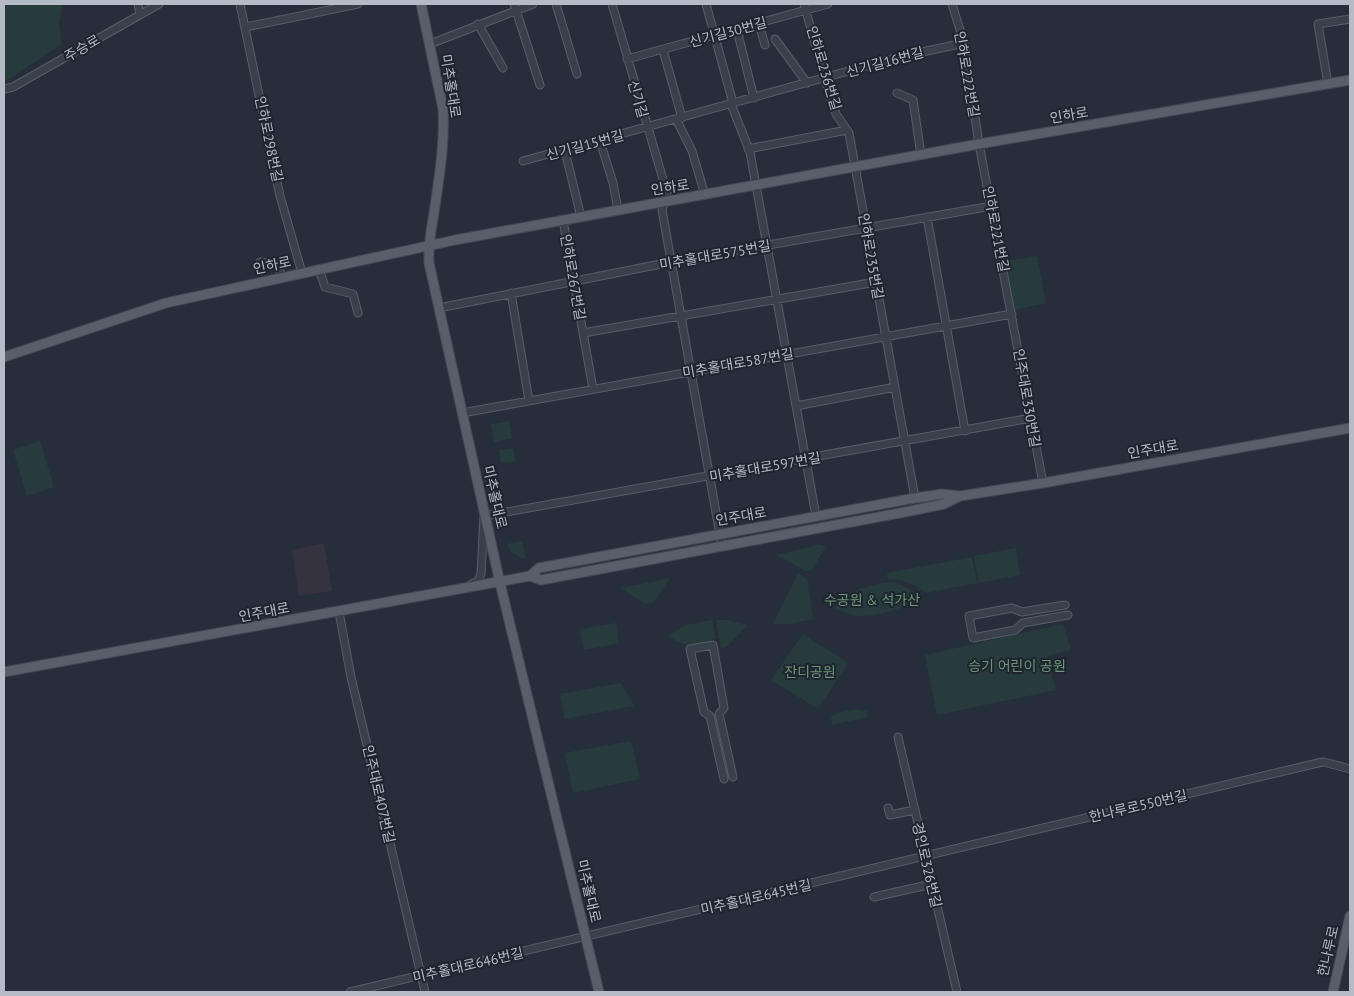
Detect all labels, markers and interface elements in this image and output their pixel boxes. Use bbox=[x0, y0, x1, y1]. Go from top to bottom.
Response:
street label: 신기길30번길 bbox=[687, 13, 769, 51]
street label: 인하로236번길 bbox=[803, 24, 845, 112]
street label: 인하로222번길 bbox=[951, 29, 983, 119]
street label: 주승로 bbox=[61, 30, 103, 65]
street label: 신기길16번길 bbox=[844, 43, 926, 81]
street label: 미추홀대로 bbox=[437, 53, 465, 119]
street label: 신기길 bbox=[624, 78, 652, 120]
street label: 인하로298번길 bbox=[251, 94, 287, 184]
street label: 인하로 bbox=[1048, 103, 1090, 127]
street label: 신기길15번길 bbox=[544, 126, 626, 164]
street label: 인하로 bbox=[650, 175, 691, 199]
street label: 인하로221번길 bbox=[979, 184, 1013, 274]
street label: 인하로235번길 bbox=[855, 211, 887, 301]
street label: 인하로267번길 bbox=[557, 232, 589, 322]
street label: 미추홀대로575번길 bbox=[658, 236, 772, 274]
street label: 인하로 bbox=[251, 252, 293, 278]
street label: 미추홀대로587번길 bbox=[681, 344, 795, 382]
street label: 인주대로330번길 bbox=[1009, 347, 1045, 449]
street label: 인주대로 bbox=[1126, 436, 1180, 462]
street label: 미추홀대로597번길 bbox=[708, 448, 822, 486]
street label: 미추홀대로 bbox=[479, 464, 511, 531]
street label: 인주대로 bbox=[714, 503, 768, 529]
park label: 수공원 & 석가산 bbox=[824, 591, 920, 609]
street label: 인주대로 bbox=[237, 598, 291, 626]
park label: 승기 어린이 공원 bbox=[968, 657, 1066, 675]
park label: 잔디공원 bbox=[784, 663, 836, 681]
street label: 인주대로407번길 bbox=[359, 743, 399, 845]
street label: 한나루로550번길 bbox=[1087, 786, 1189, 826]
street label: 경인로326번길 bbox=[908, 820, 946, 910]
street label: 미추홀대로 bbox=[573, 858, 605, 925]
street label: 미추홀대로645번길 bbox=[699, 876, 813, 918]
street label: 한나루로 bbox=[1313, 924, 1343, 978]
street label: 미추홀대로646번길 bbox=[411, 944, 525, 986]

